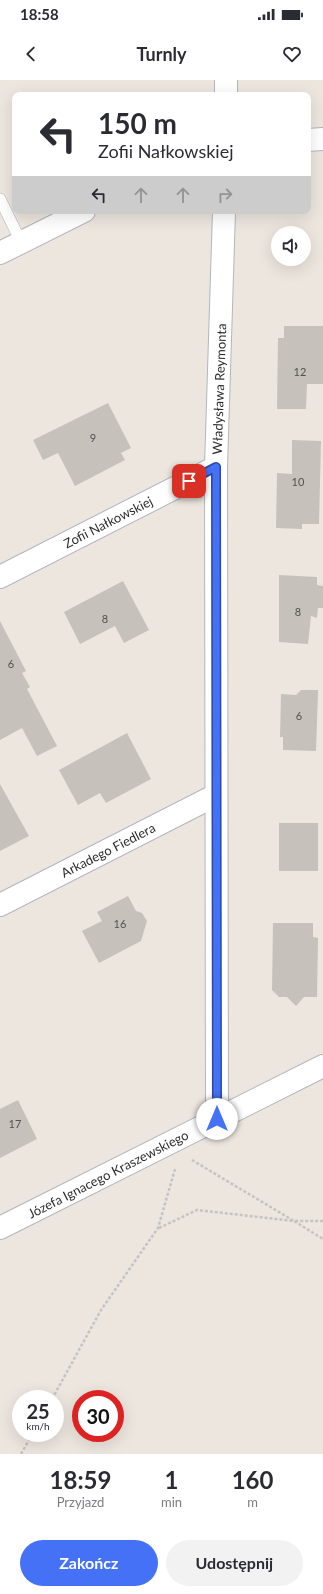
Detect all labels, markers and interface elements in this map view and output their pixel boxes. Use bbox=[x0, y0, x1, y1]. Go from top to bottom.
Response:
text: 18:58 bbox=[20, 5, 59, 23]
icon: back bbox=[20, 43, 42, 65]
text: Turnly bbox=[136, 43, 187, 65]
icon: heart bbox=[281, 43, 303, 65]
text: 150 m bbox=[98, 106, 177, 140]
icon: left bbox=[32, 108, 84, 160]
text: Zofii Nałkowskiej bbox=[98, 140, 233, 162]
icon: left bbox=[88, 184, 110, 206]
icon: ahead bbox=[130, 184, 152, 206]
icon: ahead bbox=[172, 184, 194, 206]
icon: right bbox=[214, 184, 236, 206]
map controls bbox=[271, 226, 311, 266]
button: sound bbox=[271, 226, 311, 266]
street label: Władysława Reymonta bbox=[209, 323, 229, 455]
house number: 12 bbox=[294, 365, 306, 378]
house number: 9 bbox=[90, 431, 96, 444]
pin bbox=[172, 464, 206, 498]
icon: arrive bbox=[178, 470, 200, 492]
house number: 10 bbox=[292, 475, 305, 488]
street label: Zofii Nałkowskiej bbox=[61, 493, 155, 551]
house number: 8 bbox=[295, 605, 301, 618]
house number: 8 bbox=[102, 612, 108, 625]
house number: 6 bbox=[8, 657, 14, 670]
house number: 6 bbox=[296, 709, 302, 722]
street label: Arkadego Fiedlera bbox=[58, 819, 158, 881]
house number: 16 bbox=[114, 917, 126, 930]
position arrow bbox=[196, 1098, 238, 1140]
house number: 17 bbox=[9, 1117, 21, 1130]
street label: Józefa Ignacego Kraszewskiego bbox=[25, 1126, 191, 1222]
speed limit sign: 30 bbox=[72, 1390, 124, 1442]
text: 25 bbox=[26, 1399, 50, 1423]
text: km/h bbox=[26, 1420, 50, 1432]
text: 18:59 bbox=[50, 1465, 111, 1494]
text: 1 bbox=[165, 1465, 179, 1494]
text: 160 bbox=[232, 1465, 273, 1494]
text: Przyjazd bbox=[57, 1494, 104, 1510]
text: min bbox=[161, 1494, 182, 1510]
text: m bbox=[247, 1494, 258, 1510]
button: Zakończ bbox=[20, 1540, 158, 1586]
button: Udostępnij bbox=[166, 1540, 303, 1586]

